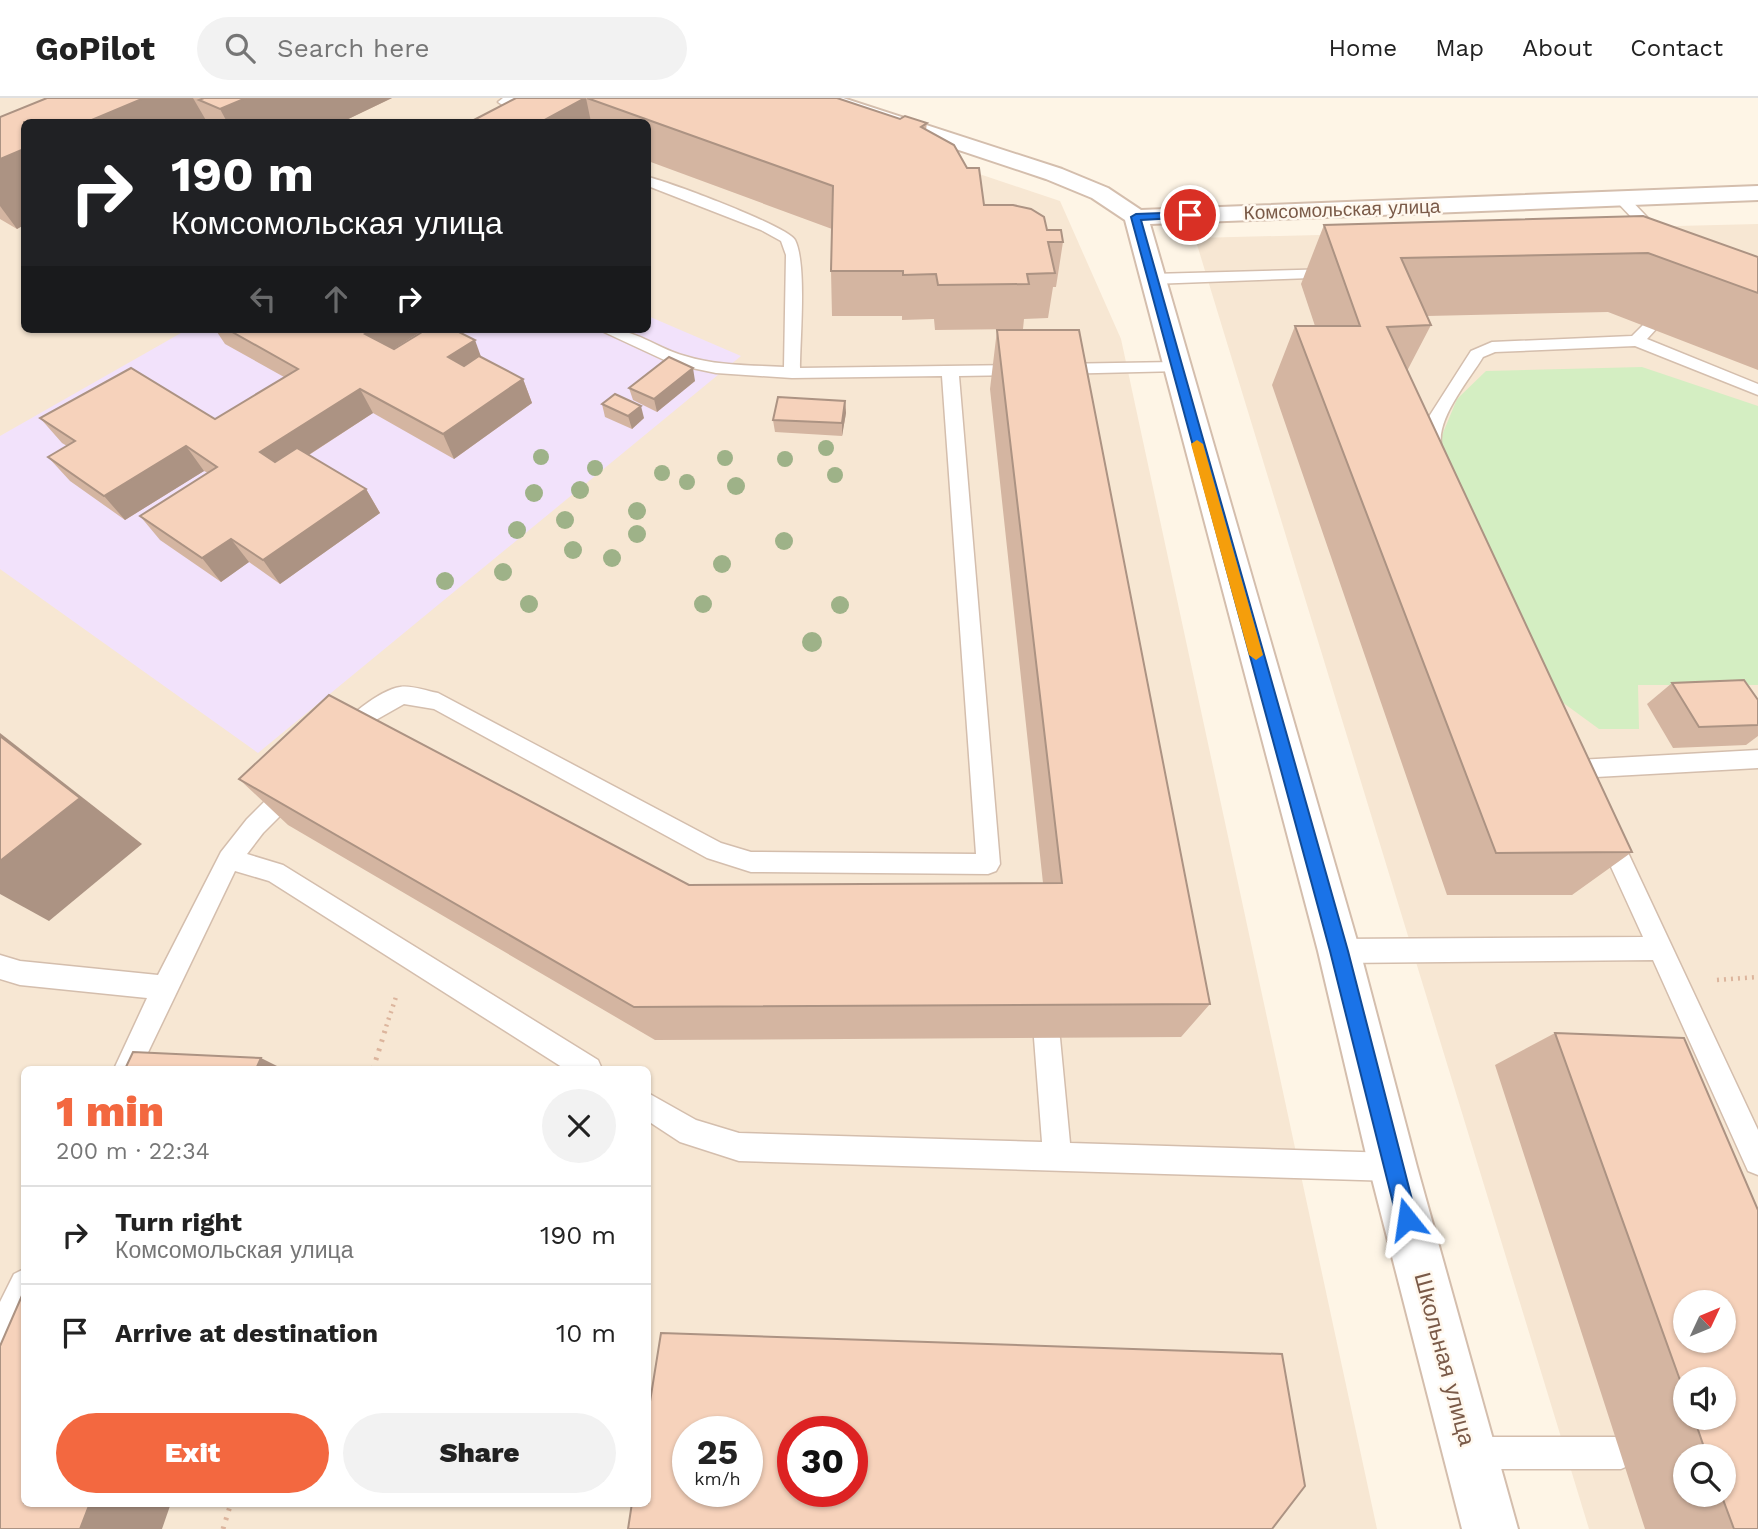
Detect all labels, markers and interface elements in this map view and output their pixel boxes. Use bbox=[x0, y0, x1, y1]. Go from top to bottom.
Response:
search box bbox=[197, 17, 687, 80]
text: GoPilot bbox=[35, 29, 155, 68]
icon: search bbox=[221, 29, 259, 67]
text: Search here bbox=[277, 33, 429, 63]
text: Home bbox=[1329, 34, 1397, 62]
text: Map bbox=[1435, 34, 1484, 62]
text: About bbox=[1522, 34, 1592, 62]
text: Contact bbox=[1630, 34, 1723, 62]
text: 190 m bbox=[171, 145, 314, 203]
icon: right bbox=[56, 147, 147, 238]
pin bbox=[1160, 185, 1220, 245]
street label: Комсомольская улица bbox=[1243, 195, 1441, 224]
icon: arrive bbox=[1171, 196, 1209, 234]
text: Комсомольская улица bbox=[171, 204, 503, 242]
icon: left bbox=[244, 280, 282, 318]
icon: ahead bbox=[317, 280, 355, 318]
icon: right bbox=[390, 280, 428, 318]
text: 1 min bbox=[56, 1087, 164, 1136]
button: close bbox=[542, 1089, 616, 1163]
text: 200 m · 22:34 bbox=[56, 1138, 210, 1165]
position arrow bbox=[1370, 1182, 1444, 1256]
text: Turn right bbox=[115, 1207, 242, 1237]
icon: right bbox=[56, 1216, 94, 1254]
text: 190 m bbox=[540, 1220, 616, 1250]
text: Комсомольская улица bbox=[115, 1237, 353, 1264]
street label: Школьная улица bbox=[1408, 1270, 1481, 1449]
north arrow bbox=[1673, 1290, 1736, 1353]
map controls bbox=[1673, 1290, 1736, 1507]
icon: arrive bbox=[56, 1314, 94, 1352]
text: Arrive at destination bbox=[115, 1318, 378, 1348]
text: 10 m bbox=[556, 1318, 616, 1348]
button: sound bbox=[1673, 1367, 1736, 1430]
button: Exit bbox=[56, 1413, 329, 1493]
button: Share bbox=[343, 1413, 616, 1493]
speed limit sign: 30 bbox=[777, 1416, 868, 1507]
text: 25 bbox=[697, 1431, 738, 1473]
button: search bbox=[1673, 1444, 1736, 1507]
text: km/h bbox=[694, 1468, 741, 1489]

